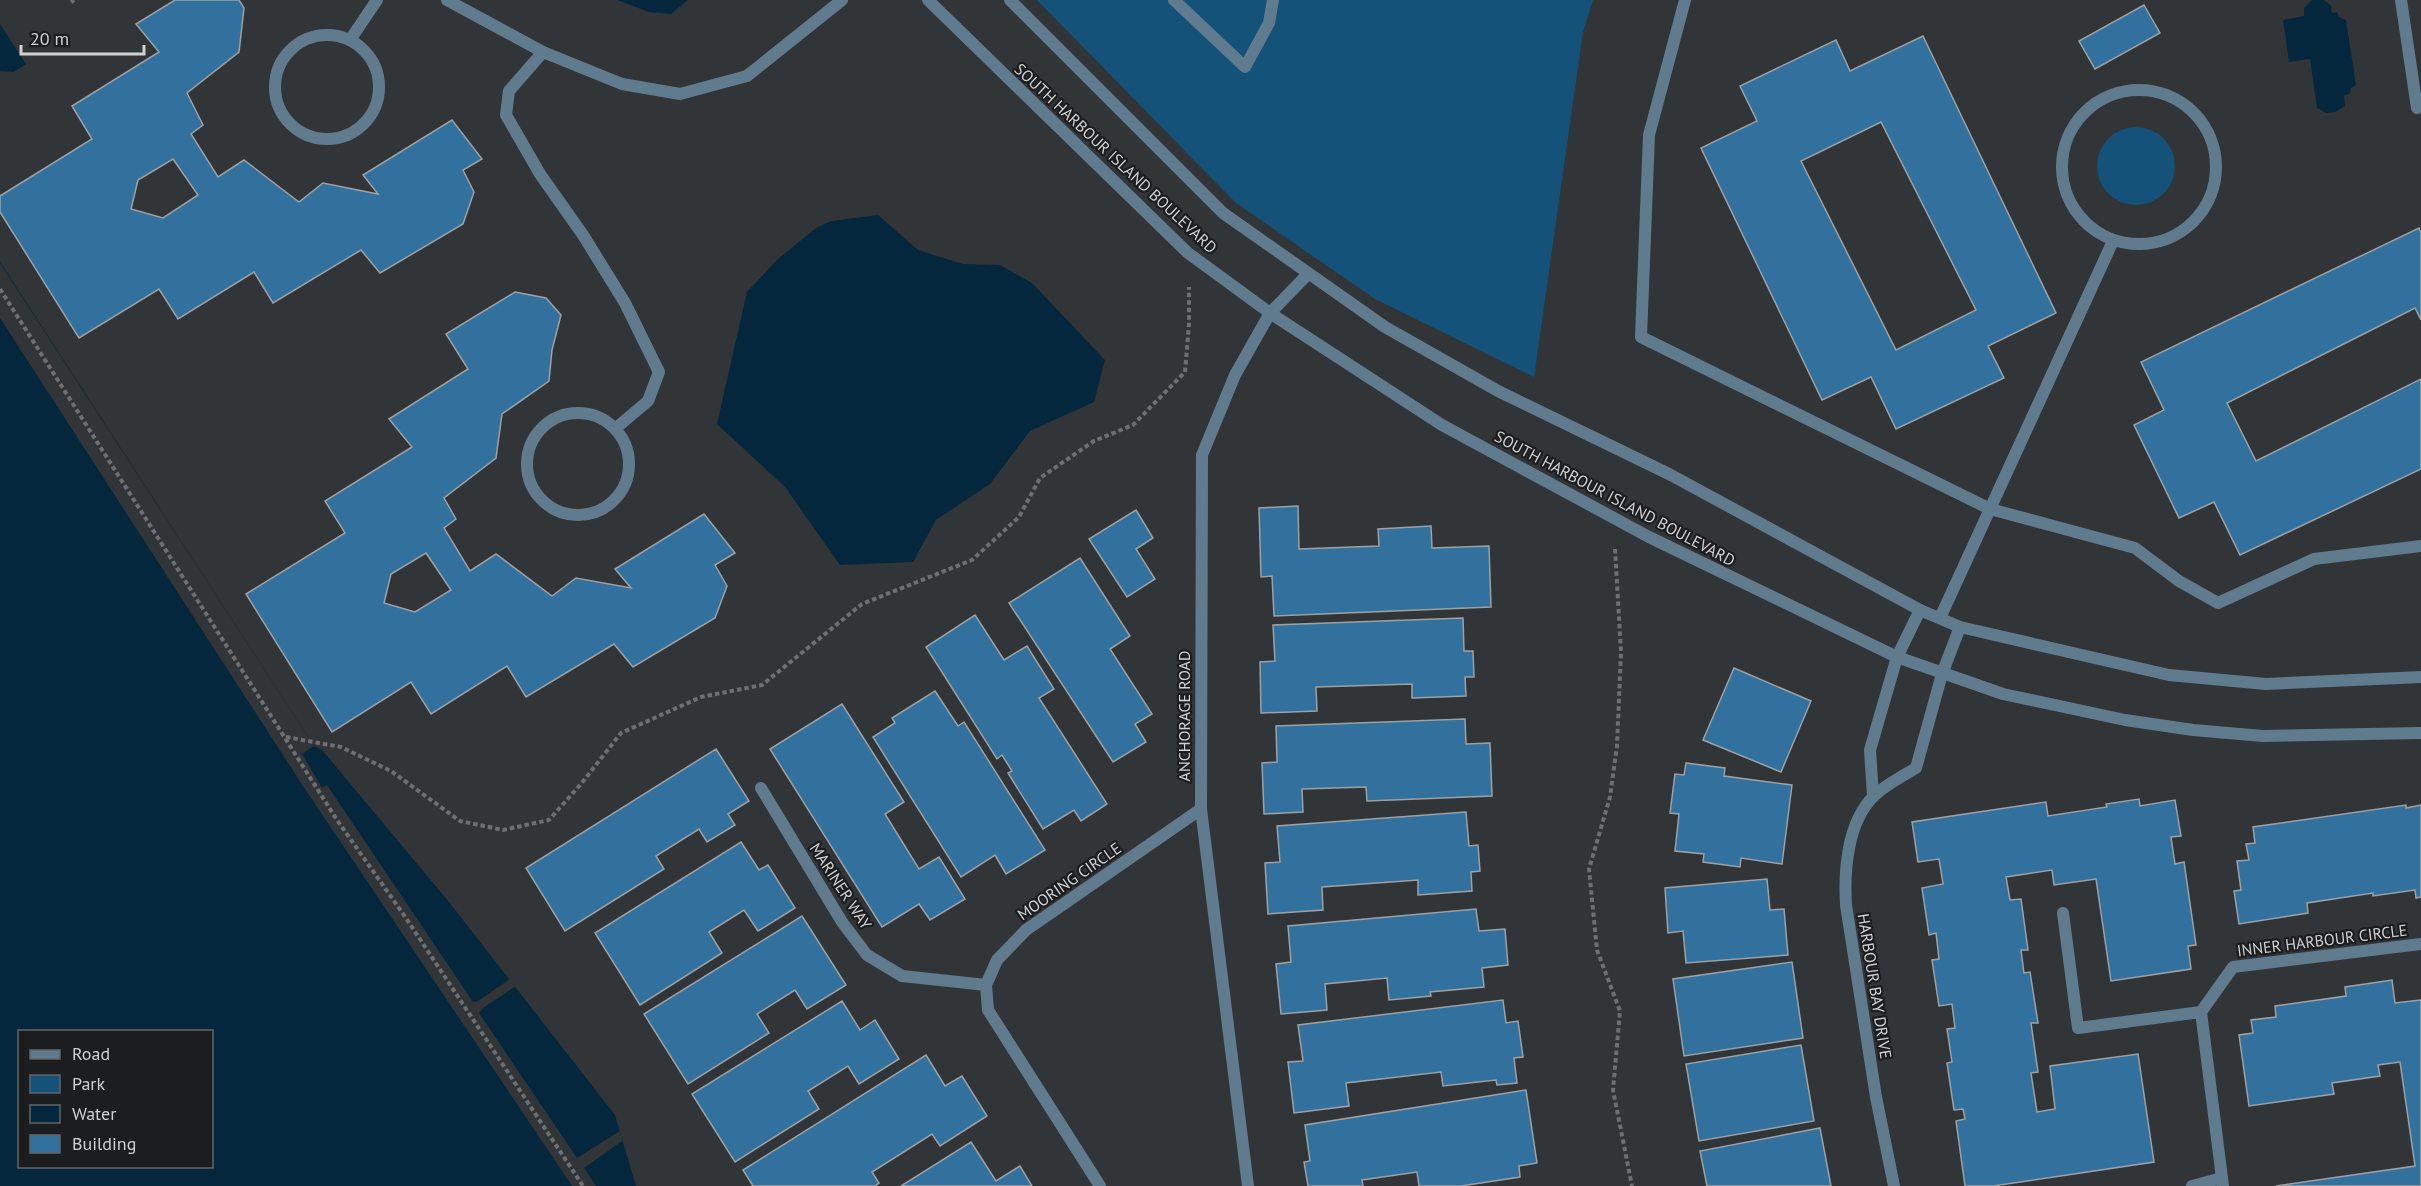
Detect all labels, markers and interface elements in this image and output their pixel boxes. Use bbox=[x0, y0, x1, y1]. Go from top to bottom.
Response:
scale bar bbox=[21, 18, 144, 56]
text: 20 m bbox=[30, 27, 69, 50]
street label: SOUTH HARBOUR ISLAND BOULEVARD bbox=[1011, 59, 1221, 257]
street label: SOUTH HARBOUR ISLAND BOULEVARD bbox=[1491, 426, 1739, 570]
street label: ANCHORAGE ROAD bbox=[1174, 651, 1194, 781]
street label: MOORING CIRCLE bbox=[1013, 838, 1125, 924]
street label: MARINER WAY bbox=[806, 839, 876, 933]
street label: HARBOUR BAY DRIVE bbox=[1854, 912, 1896, 1060]
street label: INNER HARBOUR CIRCLE bbox=[2236, 920, 2408, 960]
legend bbox=[18, 1030, 213, 1168]
text: Road bbox=[72, 1042, 110, 1065]
text: Park bbox=[72, 1072, 105, 1095]
text: Water bbox=[72, 1102, 116, 1125]
text: Building bbox=[72, 1132, 136, 1155]

